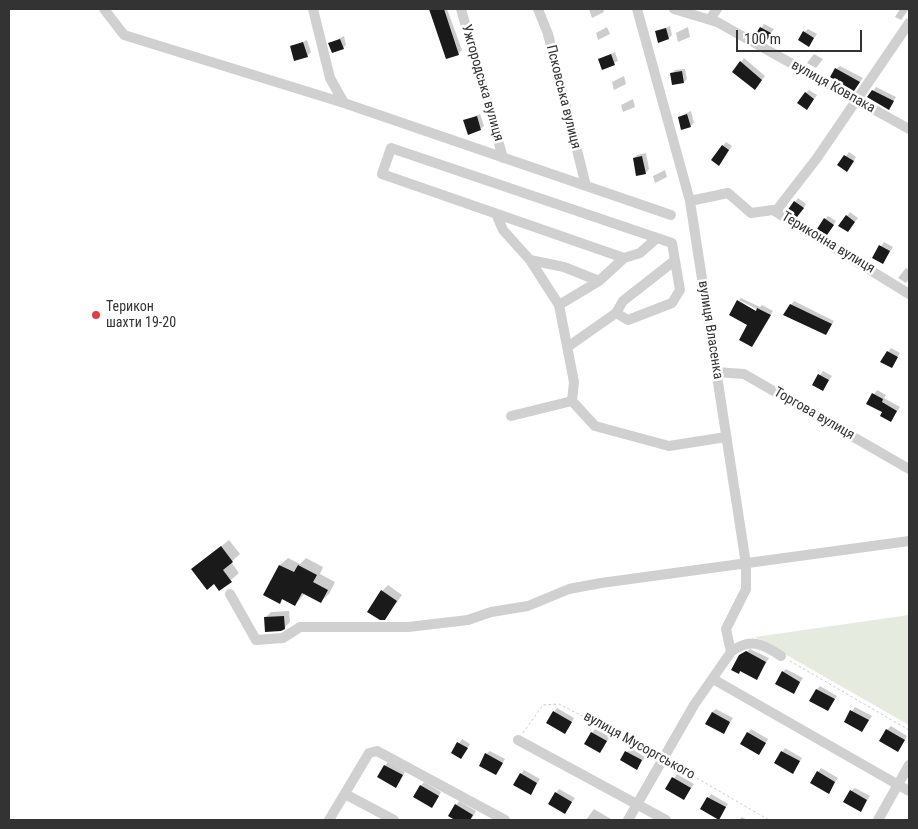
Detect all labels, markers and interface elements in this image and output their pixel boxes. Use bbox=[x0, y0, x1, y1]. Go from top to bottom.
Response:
scale bar bbox=[738, 20, 864, 52]
street label: Ужгородська вулиця bbox=[457, 23, 507, 143]
text: 100 m bbox=[744, 30, 781, 48]
street label: Псковська вулиця bbox=[542, 43, 584, 151]
street label: вулиця Ковпака bbox=[788, 57, 878, 117]
street label: Териконна вулиця bbox=[778, 209, 878, 277]
street label: вулиця Власенка bbox=[694, 280, 726, 380]
place label: Терикон шахти 19-20 bbox=[106, 299, 176, 332]
marker: Терикон шахти 19-20 bbox=[90, 309, 102, 321]
street label: Торгова вулиця bbox=[771, 384, 857, 444]
street label: вулиця Мусоргського bbox=[580, 708, 698, 784]

